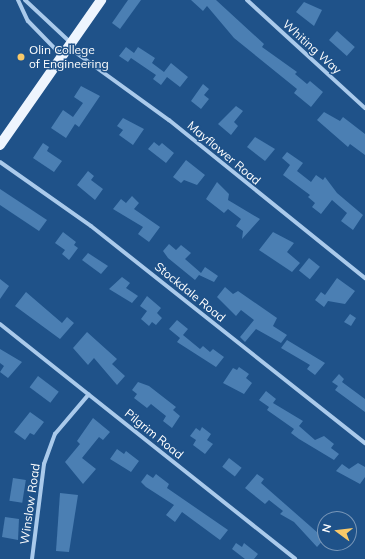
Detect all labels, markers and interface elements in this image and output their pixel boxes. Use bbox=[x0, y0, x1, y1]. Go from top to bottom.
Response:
street label: Whiting Way bbox=[280, 17, 344, 77]
place label: Olin College of Engineering bbox=[29, 43, 109, 71]
marker: Olin College of Engineering bbox=[16, 52, 26, 62]
street label: Mayflower Road bbox=[184, 118, 264, 188]
street label: Stockdale Road bbox=[152, 259, 228, 325]
street label: Pilgrim Road bbox=[122, 406, 186, 462]
street label: Winslow Road bbox=[17, 463, 43, 545]
north arrow bbox=[317, 511, 357, 551]
text: N bbox=[319, 522, 334, 534]

